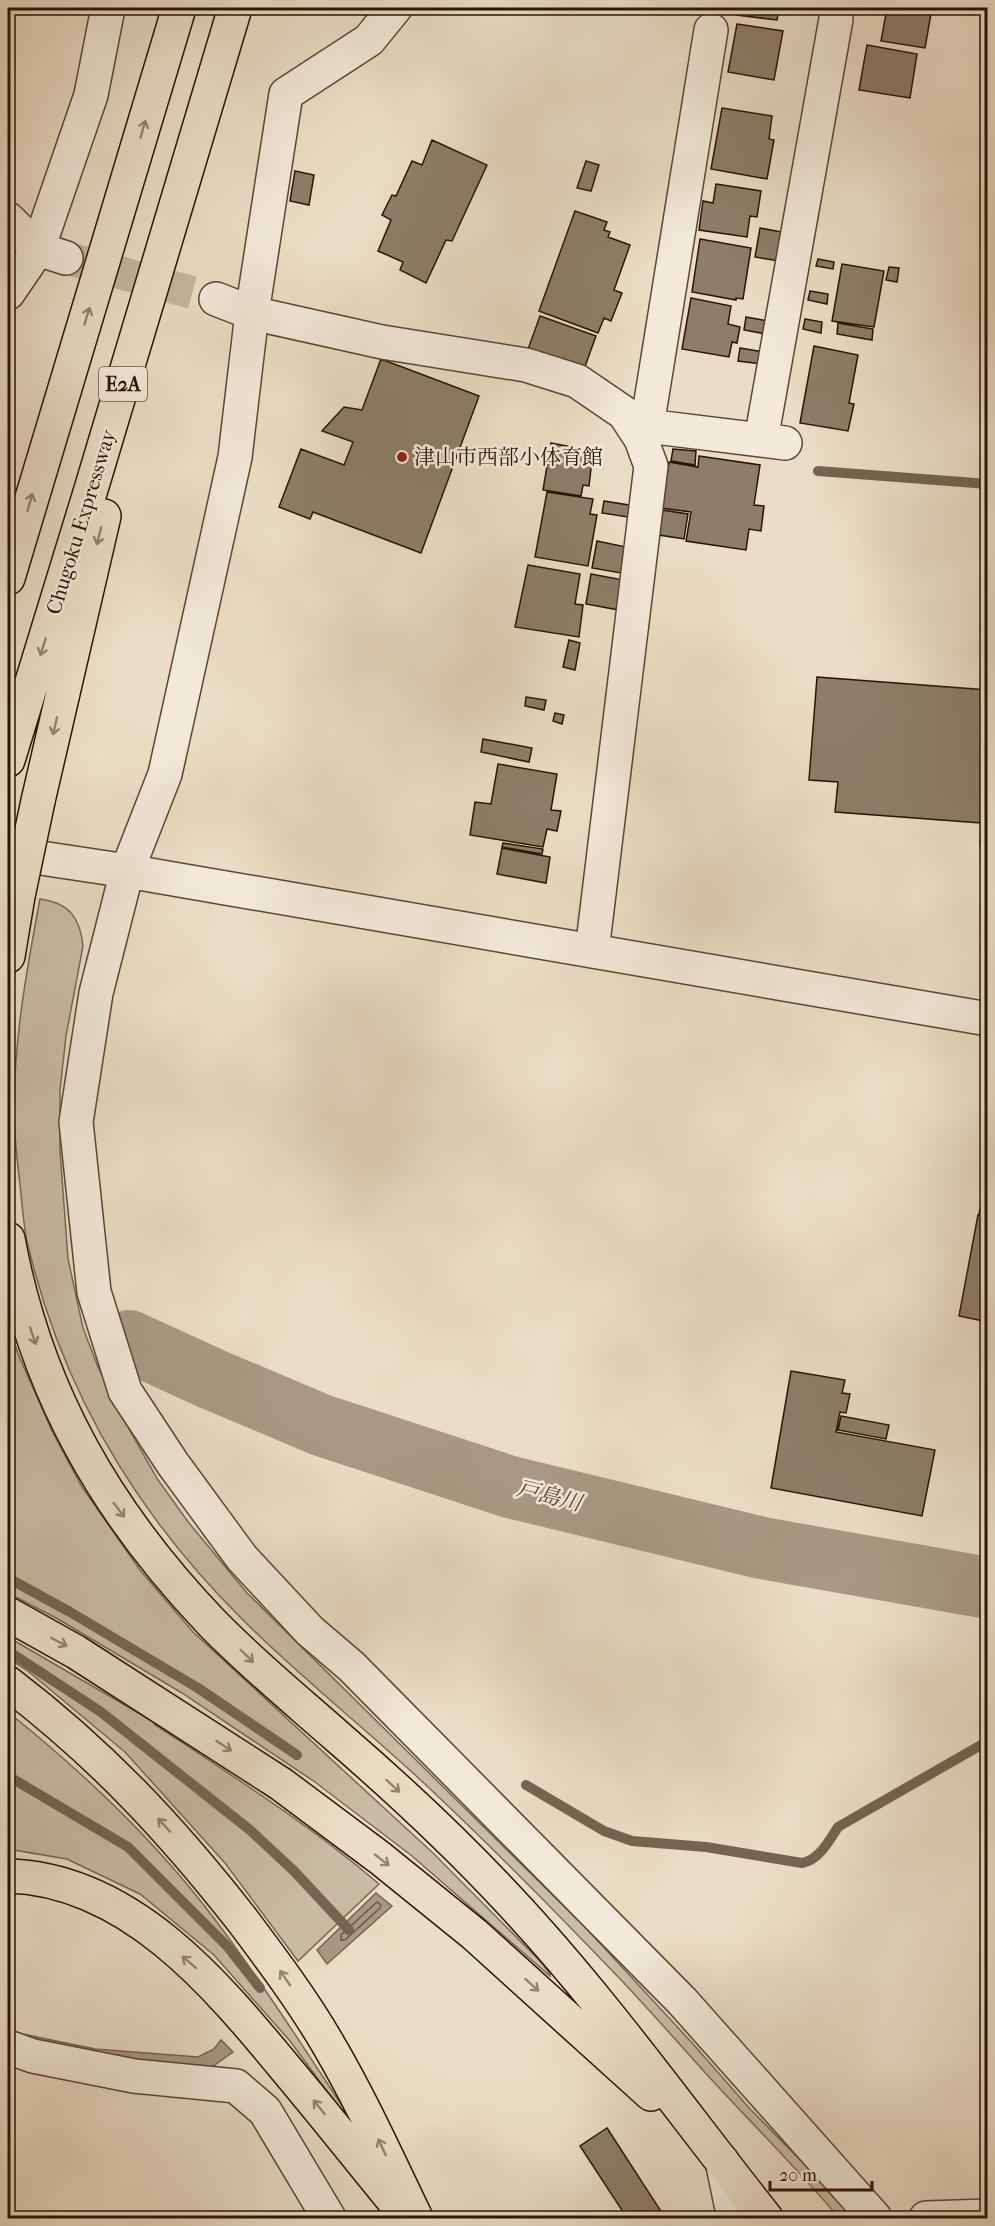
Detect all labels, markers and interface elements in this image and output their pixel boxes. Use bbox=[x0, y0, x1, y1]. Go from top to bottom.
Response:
one-way arrow bbox=[138, 120, 149, 139]
one-way arrow bbox=[82, 306, 93, 325]
road number: E2A bbox=[99, 367, 147, 401]
street label: Chugoku Expressway bbox=[41, 426, 121, 617]
place label: 津山市西部小体育館 bbox=[414, 445, 603, 469]
marker: 津山市西部小体育館 bbox=[395, 450, 409, 464]
one-way arrow bbox=[25, 493, 36, 512]
one-way arrow bbox=[93, 527, 105, 546]
one-way arrow bbox=[37, 637, 48, 656]
one-way arrow bbox=[49, 716, 60, 735]
one-way arrow bbox=[28, 1326, 39, 1345]
water label: 戸島川 bbox=[514, 1475, 586, 1517]
one-way arrow bbox=[112, 1502, 125, 1518]
one-way arrow bbox=[50, 1636, 67, 1648]
one-way arrow bbox=[240, 1649, 255, 1664]
one-way arrow bbox=[215, 1740, 232, 1752]
one-way arrow bbox=[385, 1779, 400, 1793]
one-way arrow bbox=[157, 1818, 171, 1833]
one-way arrow bbox=[374, 1853, 390, 1866]
one-way arrow bbox=[182, 1955, 197, 1969]
one-way arrow bbox=[279, 1970, 291, 1986]
one-way arrow bbox=[524, 1978, 539, 1992]
one-way arrow bbox=[312, 2100, 325, 2116]
one-way arrow bbox=[376, 2138, 387, 2156]
scale bar bbox=[770, 2154, 872, 2192]
text: 20 m bbox=[779, 2165, 817, 2186]

